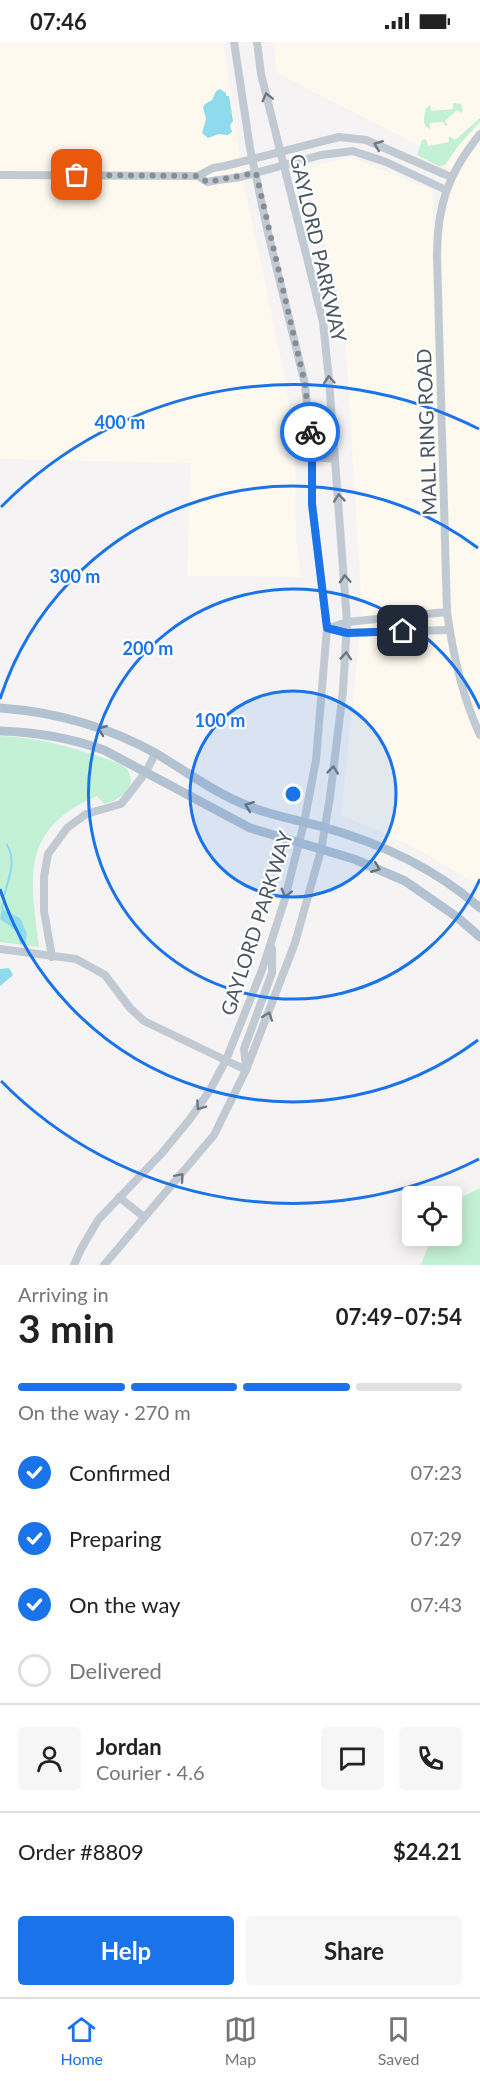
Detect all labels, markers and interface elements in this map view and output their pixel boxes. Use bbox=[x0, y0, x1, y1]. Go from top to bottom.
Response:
text: 07:46 bbox=[30, 8, 87, 35]
one-way arrow bbox=[261, 92, 274, 102]
one-way arrow bbox=[374, 140, 385, 152]
pin bbox=[51, 149, 102, 200]
street label: GAYLORD PARKWAY bbox=[286, 152, 352, 345]
icon: bag bbox=[60, 158, 93, 191]
street label: MALL RING ROAD bbox=[411, 348, 441, 516]
one-way arrow bbox=[323, 375, 336, 384]
courier bbox=[280, 402, 340, 462]
text: 400 m bbox=[95, 411, 145, 433]
icon: bike bbox=[294, 416, 327, 449]
one-way arrow bbox=[333, 493, 346, 502]
text: 300 m bbox=[50, 565, 100, 587]
one-way arrow bbox=[339, 574, 352, 583]
pin bbox=[377, 605, 428, 656]
icon: home bbox=[386, 614, 419, 647]
text: 200 m bbox=[123, 637, 173, 659]
one-way arrow bbox=[339, 652, 352, 661]
text: 100 m bbox=[195, 709, 245, 731]
one-way arrow bbox=[97, 725, 108, 738]
one-way arrow bbox=[326, 765, 339, 774]
centre of rings bbox=[283, 784, 303, 804]
one-way arrow bbox=[245, 801, 255, 814]
street label: GAYLORD PARKWAY bbox=[215, 827, 297, 1018]
one-way arrow bbox=[370, 861, 381, 873]
one-way arrow bbox=[281, 888, 294, 898]
one-way arrow bbox=[261, 1011, 274, 1022]
one-way arrow bbox=[196, 1099, 207, 1110]
one-way arrow bbox=[173, 1173, 184, 1184]
map controls bbox=[402, 1186, 462, 1246]
button: locate bbox=[402, 1186, 462, 1246]
text: Arriving in bbox=[18, 1282, 109, 1306]
text: 07:49–07:54 bbox=[336, 1303, 462, 1330]
text: 3 min bbox=[18, 1305, 115, 1351]
text: On the way · 270 m bbox=[18, 1400, 191, 1424]
icon: check bbox=[18, 1456, 51, 1489]
text: Confirmed bbox=[69, 1459, 171, 1486]
text: 07:23 bbox=[411, 1460, 462, 1484]
icon: check bbox=[18, 1522, 51, 1555]
text: Preparing bbox=[69, 1525, 161, 1552]
text: 07:29 bbox=[411, 1526, 462, 1550]
icon: check bbox=[18, 1588, 51, 1621]
text: On the way bbox=[69, 1591, 180, 1618]
text: 07:43 bbox=[411, 1592, 462, 1616]
text: Delivered bbox=[69, 1657, 162, 1684]
button: person bbox=[18, 1727, 81, 1790]
button: chat bbox=[321, 1727, 384, 1790]
button: phone bbox=[399, 1727, 462, 1790]
text: Jordan bbox=[96, 1733, 162, 1760]
text: Courier · 4.6 bbox=[96, 1760, 205, 1784]
text: Order #8809 bbox=[18, 1838, 144, 1865]
text: $24.21 bbox=[393, 1838, 462, 1865]
button: Help bbox=[18, 1916, 234, 1985]
button: Share bbox=[246, 1916, 462, 1985]
tab: Home bbox=[60, 2013, 103, 2068]
tab: Map bbox=[224, 2013, 257, 2068]
tab: Saved bbox=[378, 2013, 420, 2068]

